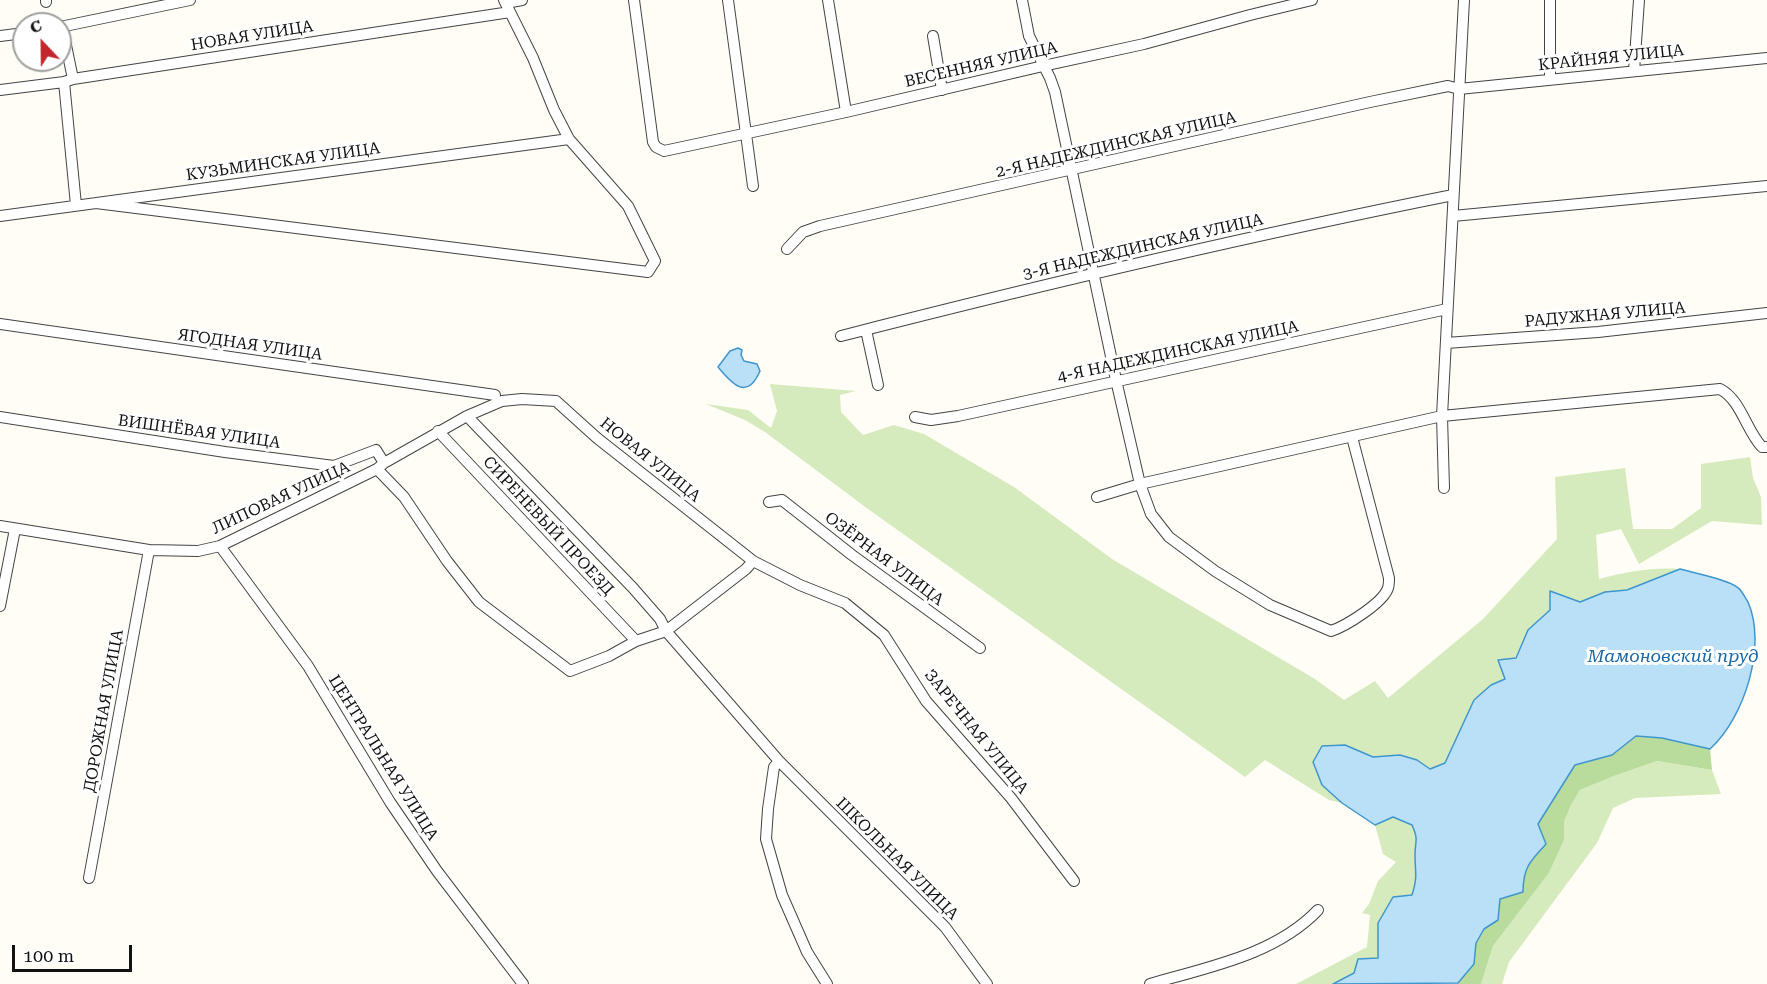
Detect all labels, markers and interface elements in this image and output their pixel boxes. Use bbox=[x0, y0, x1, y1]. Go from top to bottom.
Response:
north arrow bbox=[12, 12, 72, 72]
text: С bbox=[27, 16, 45, 38]
street label: НОВАЯ УЛИЦА bbox=[189, 17, 315, 55]
street label: ВЕСЕННЯЯ УЛИЦА bbox=[903, 38, 1059, 92]
street label: КРАЙНЯЯ УЛИЦА bbox=[1537, 41, 1685, 75]
street label: 2-Я НАДЕЖДИНСКАЯ УЛИЦА bbox=[994, 108, 1238, 182]
street label: КУЗЬМИНСКАЯ УЛИЦА bbox=[185, 139, 381, 185]
street label: 3-Я НАДЕЖДИНСКАЯ УЛИЦА bbox=[1021, 210, 1265, 284]
street label: РАДУЖНАЯ УЛИЦА bbox=[1524, 298, 1686, 332]
street label: 4-Я НАДЕЖДИНСКАЯ УЛИЦА bbox=[1056, 317, 1300, 387]
street label: ЯГОДНАЯ УЛИЦА bbox=[176, 325, 324, 365]
street label: ВИШНЁВАЯ УЛИЦА bbox=[117, 411, 281, 453]
street label: НОВАЯ УЛИЦА bbox=[596, 414, 704, 506]
street label: СИРЕНЕВЫЙ ПРОЕЗД bbox=[479, 453, 617, 599]
street label: ЛИПОВАЯ УЛИЦА bbox=[209, 458, 353, 538]
street label: ОЗЁРНАЯ УЛИЦА bbox=[821, 508, 947, 610]
street label: ДОРОЖНАЯ УЛИЦА bbox=[80, 628, 128, 794]
water label: Мамоновский пруд bbox=[1587, 646, 1759, 668]
street label: ЗАРЕЧНАЯ УЛИЦА bbox=[920, 666, 1032, 798]
street label: ЦЕНТРАЛЬНАЯ УЛИЦА bbox=[324, 672, 442, 844]
street label: ШКОЛЬНАЯ УЛИЦА bbox=[832, 794, 962, 924]
scale bar bbox=[15, 933, 135, 971]
text: 100 m bbox=[23, 945, 74, 966]

